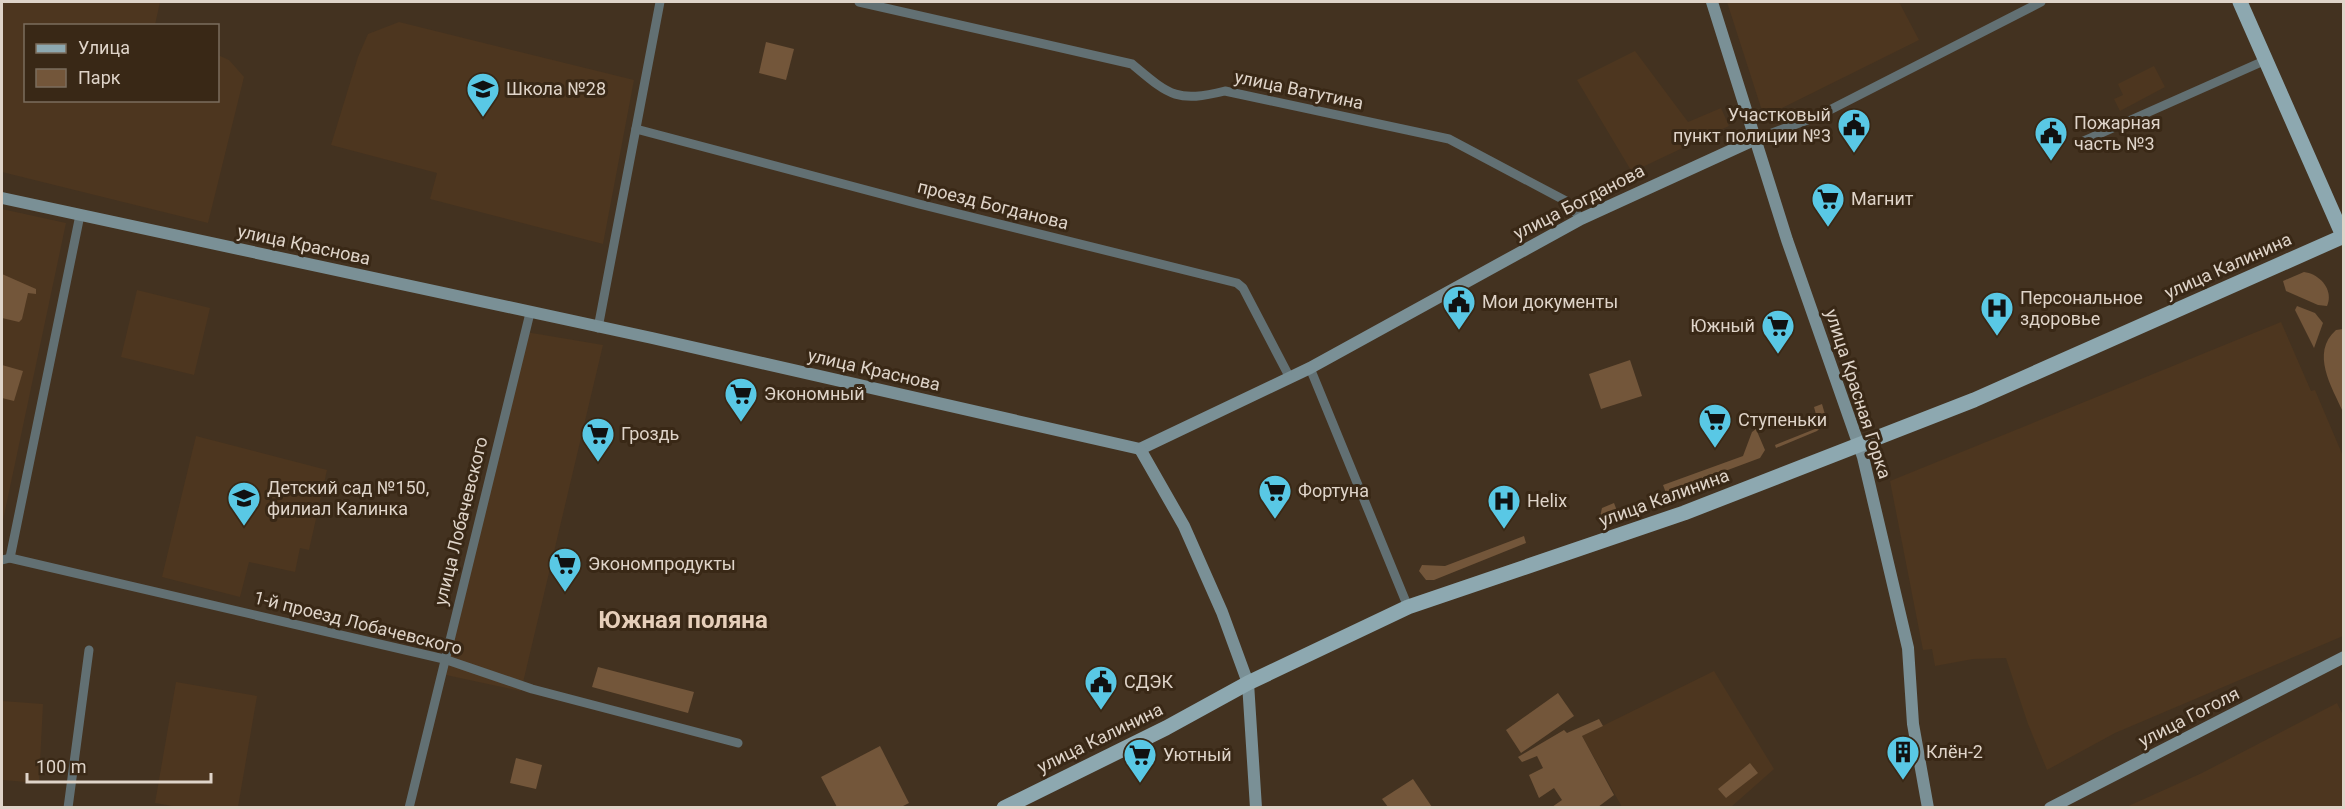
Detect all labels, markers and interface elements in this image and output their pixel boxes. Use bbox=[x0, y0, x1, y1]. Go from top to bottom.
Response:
legend bbox=[24, 24, 219, 102]
text: Улица bbox=[78, 37, 130, 58]
street label: улица Ватутина bbox=[1233, 66, 1365, 113]
text: Парк bbox=[78, 67, 121, 88]
school or university icon: Школа №28 bbox=[465, 71, 501, 118]
place label: Школа №28 bbox=[506, 78, 606, 99]
place label: Участковый пункт полиции №3 bbox=[1673, 104, 1831, 146]
public building icon: Участковый пункт полиции №3 bbox=[1836, 107, 1872, 154]
place label: Пожарная часть №3 bbox=[2074, 112, 2161, 154]
public building icon: Пожарная часть №3 bbox=[2033, 115, 2069, 162]
street label: улица Богданова bbox=[1510, 160, 1648, 244]
street label: проезд Богданова bbox=[915, 176, 1071, 233]
supermarket icon: Магнит bbox=[1810, 181, 1846, 228]
place label: Магнит bbox=[1851, 188, 1914, 209]
street label: улица Краснова bbox=[236, 220, 372, 269]
street label: улица Калинина bbox=[2161, 228, 2295, 303]
public building icon: Мои документы bbox=[1441, 284, 1477, 331]
place label: Персональное здоровье bbox=[2020, 287, 2143, 329]
hospital icon: Персональное здоровье bbox=[1979, 290, 2015, 337]
place label: Мои документы bbox=[1482, 291, 1618, 312]
street label: улица Красная Горка bbox=[1821, 306, 1896, 481]
supermarket icon: Южный bbox=[1760, 308, 1796, 355]
place label: Южный bbox=[1690, 315, 1755, 336]
street label: улица Краснова bbox=[806, 344, 942, 395]
supermarket icon: Экономный bbox=[723, 376, 759, 423]
place label: Экономный bbox=[764, 383, 865, 404]
supermarket icon: Ступеньки bbox=[1697, 402, 1733, 449]
place label: Ступеньки bbox=[1738, 409, 1827, 430]
supermarket icon: Гроздь bbox=[580, 416, 616, 463]
place label: Гроздь bbox=[621, 423, 679, 444]
street label: улица Лобачевского bbox=[429, 434, 492, 607]
street label: улица Калинина bbox=[1596, 464, 1732, 531]
supermarket icon: Фортуна bbox=[1257, 473, 1293, 520]
place label: Детский сад №150, филиал Калинка bbox=[267, 477, 429, 519]
school or university icon: Детский сад №150, филиал Калинка bbox=[226, 480, 262, 527]
place label: Фортуна bbox=[1298, 480, 1369, 501]
hospital icon: Helix bbox=[1486, 483, 1522, 530]
place label: Helix bbox=[1527, 490, 1567, 511]
supermarket icon: Экономпродукты bbox=[547, 546, 583, 593]
place label: Экономпродукты bbox=[588, 553, 736, 574]
street label: 1-й проезд Лобачевского bbox=[252, 586, 464, 659]
district label: Южная поляна bbox=[598, 606, 768, 634]
public building icon: СДЭК bbox=[1083, 664, 1119, 711]
place label: СДЭК bbox=[1124, 671, 1173, 692]
street label: улица Гоголя bbox=[2135, 682, 2243, 751]
street label: улица Калинина bbox=[1034, 698, 1166, 777]
building icon: Клён-2 bbox=[1885, 734, 1921, 781]
supermarket icon: Уютный bbox=[1122, 737, 1158, 784]
place label: Клён-2 bbox=[1926, 741, 1983, 762]
place label: Уютный bbox=[1163, 744, 1232, 765]
scale bar bbox=[27, 746, 212, 784]
text: 100 m bbox=[36, 756, 87, 777]

